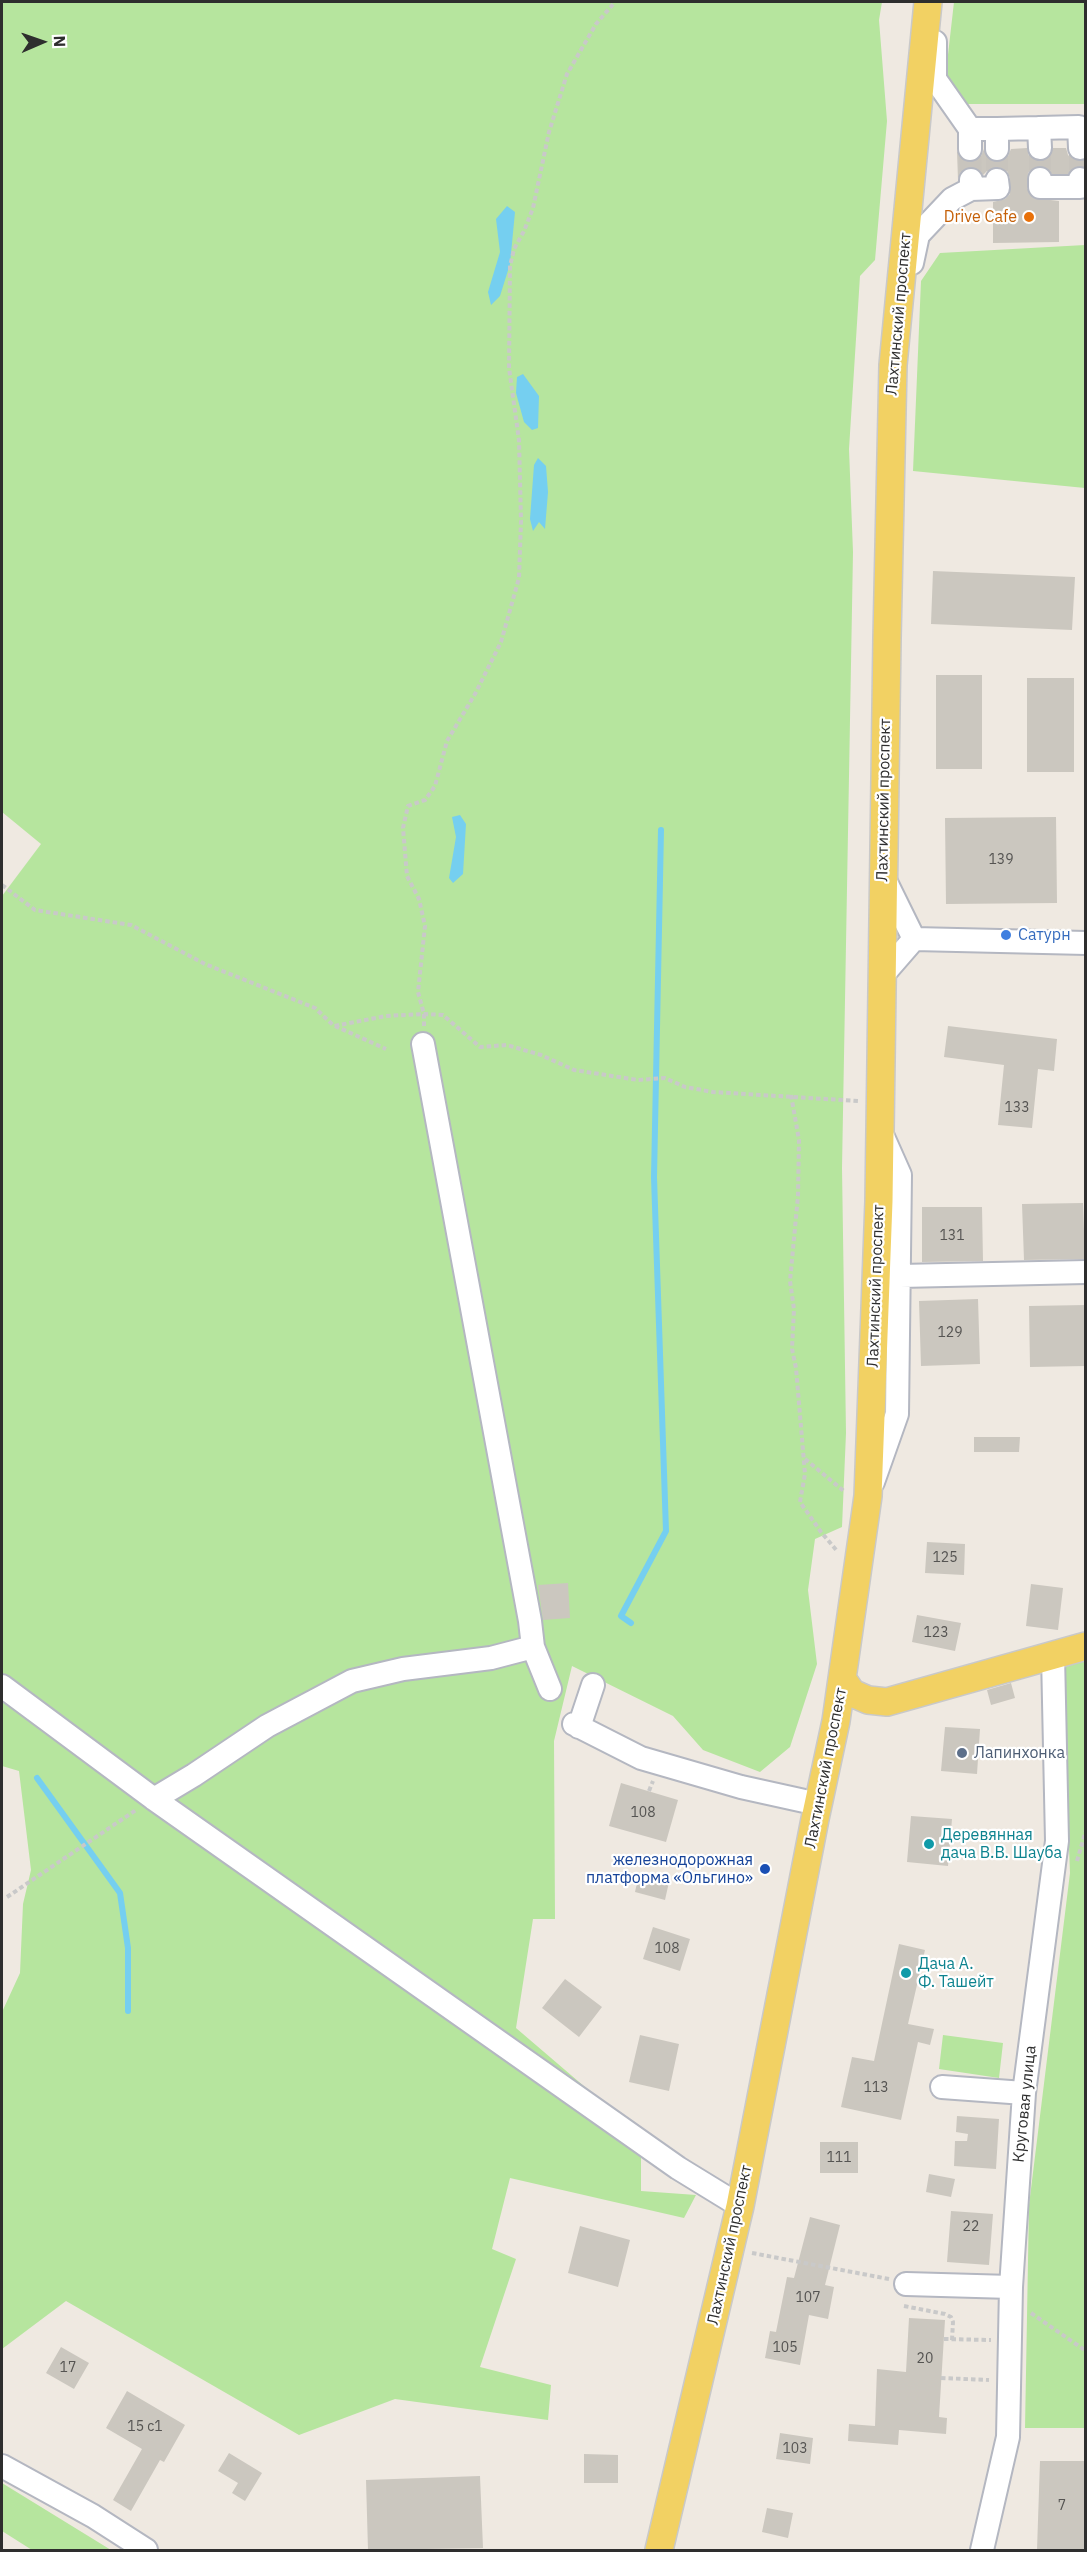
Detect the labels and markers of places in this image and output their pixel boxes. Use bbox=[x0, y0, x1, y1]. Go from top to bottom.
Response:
place label: Drive Cafe bbox=[944, 207, 1017, 227]
marker: Drive Cafe bbox=[1022, 210, 1036, 224]
place label: Сатурн bbox=[1018, 925, 1071, 945]
marker: Сатурн bbox=[999, 928, 1013, 942]
place label: Лапинхонка bbox=[974, 1743, 1065, 1763]
marker: Лапинхонка bbox=[955, 1746, 969, 1760]
place label: Деревянная дача В.В. Шауба bbox=[941, 1825, 1062, 1863]
marker: Деревянная дача В.В. Шауба bbox=[922, 1837, 936, 1851]
place label: железнодорожная платформа «Ольгино» bbox=[586, 1850, 753, 1888]
marker: железнодорожная платформа «Ольгино» bbox=[758, 1862, 772, 1876]
place label: Дача А. Ф. Ташейт bbox=[918, 1954, 994, 1992]
marker: Дача А. Ф. Ташейт bbox=[899, 1966, 913, 1980]

